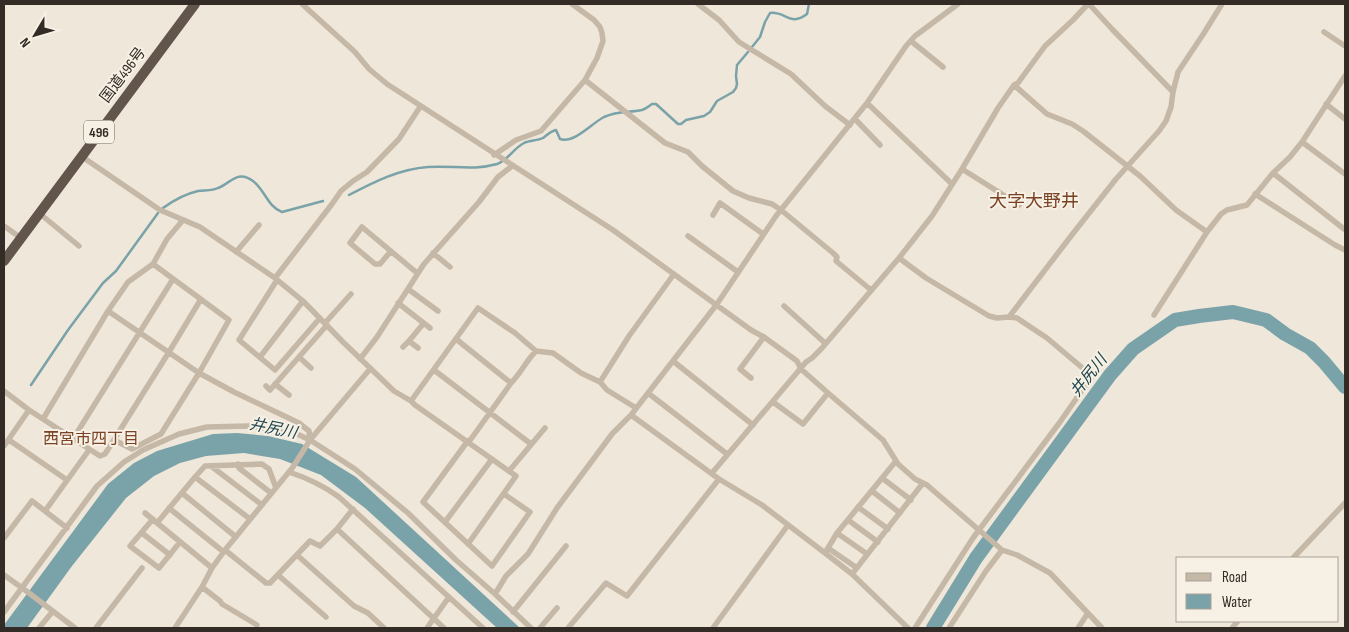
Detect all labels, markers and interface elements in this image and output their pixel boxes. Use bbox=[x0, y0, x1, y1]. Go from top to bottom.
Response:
north arrow bbox=[10, 10, 60, 60]
text: N bbox=[16, 35, 34, 51]
street label: 国道496号 bbox=[96, 44, 150, 106]
road number: 496 bbox=[84, 120, 114, 144]
district label: 大字大野井 bbox=[989, 191, 1079, 212]
water label: 井尻川 bbox=[1067, 350, 1112, 401]
water label: 井尻川 bbox=[248, 415, 300, 444]
district label: 西宮市四丁目 bbox=[43, 430, 139, 449]
legend bbox=[1176, 557, 1339, 622]
text: Road bbox=[1222, 568, 1247, 587]
text: Water bbox=[1222, 593, 1253, 612]

